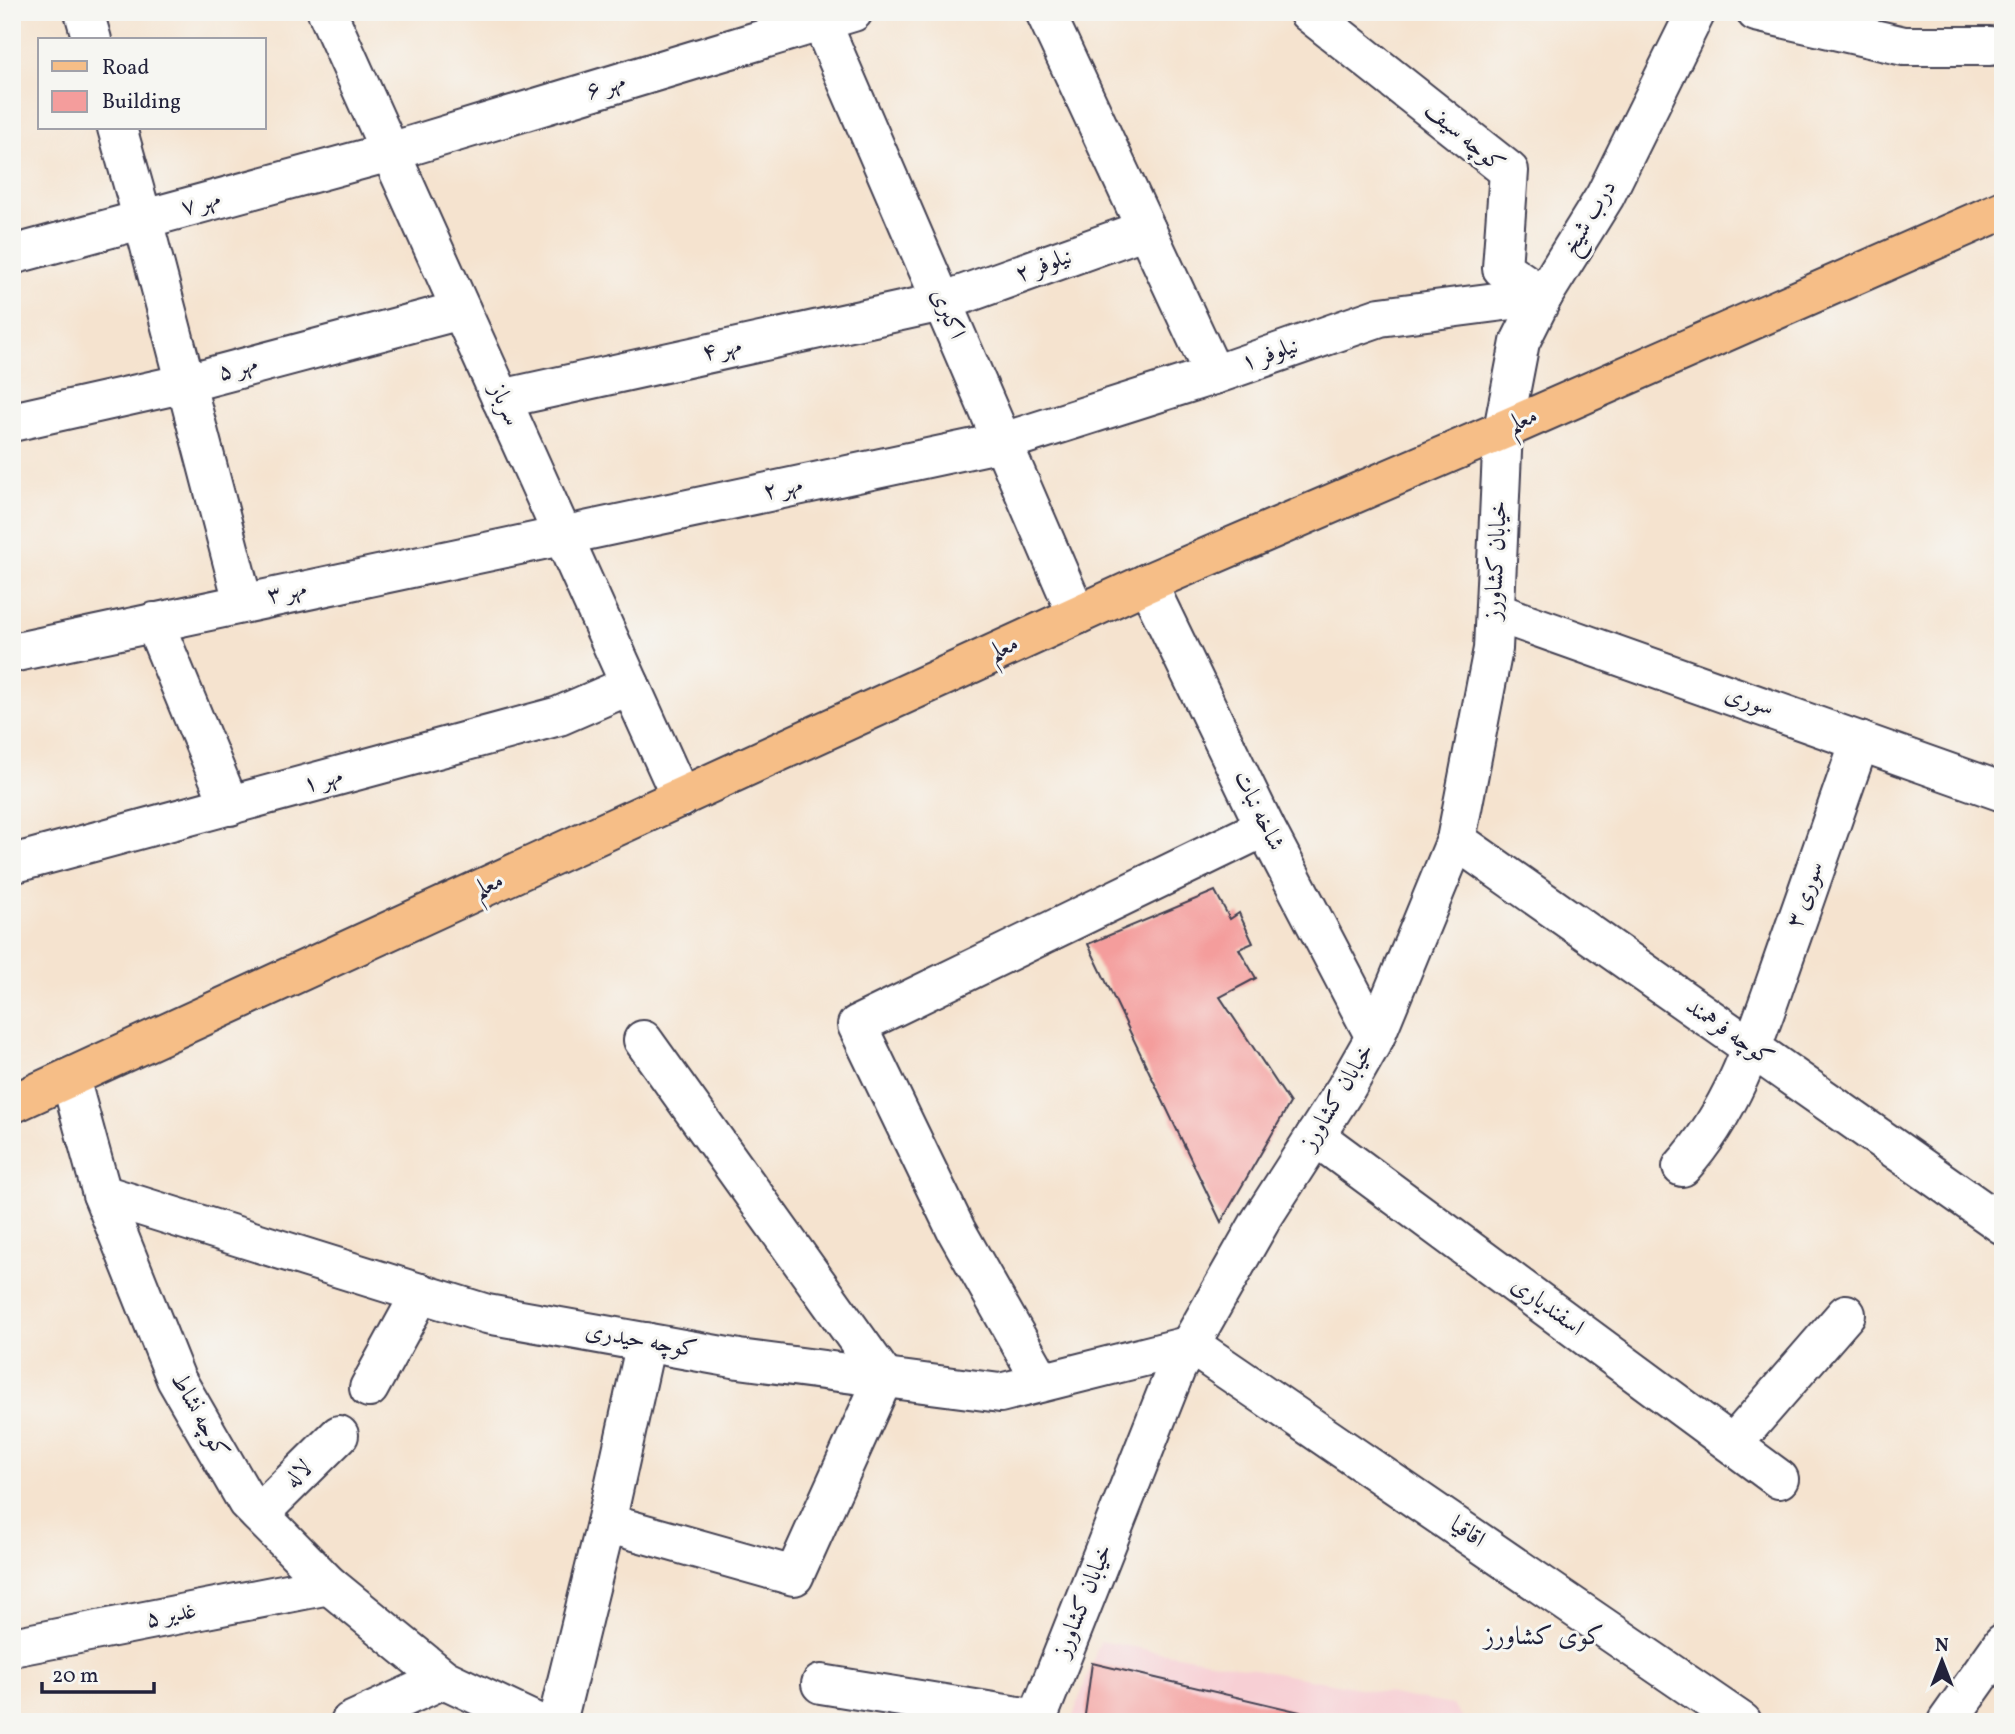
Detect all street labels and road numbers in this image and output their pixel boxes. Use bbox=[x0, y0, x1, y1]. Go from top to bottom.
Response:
street label: مهر ۶ bbox=[582, 65, 630, 109]
street label: کوچه سیف bbox=[1416, 94, 1512, 182]
street label: درب شیخ bbox=[1554, 174, 1627, 263]
street label: مهر ۷ bbox=[177, 182, 225, 226]
street label: نیلوفر ۲ bbox=[1011, 240, 1077, 292]
street label: اکبری bbox=[921, 283, 973, 345]
street label: مهر ۴ bbox=[699, 329, 745, 371]
street label: نیلوفر ۱ bbox=[1237, 329, 1303, 381]
street label: مهر ۵ bbox=[214, 347, 262, 391]
street label: سرباز bbox=[479, 377, 528, 432]
street label: معلم bbox=[1503, 399, 1546, 447]
street label: مهر ۲ bbox=[760, 468, 806, 510]
street label: خیابان کشاورز bbox=[1477, 500, 1517, 622]
street label: مهر ۳ bbox=[264, 572, 310, 614]
street label: معلم bbox=[983, 627, 1027, 675]
street label: سوری bbox=[1720, 678, 1778, 726]
street label: مهر ۱ bbox=[299, 759, 347, 803]
street label: شاخه نبات bbox=[1224, 765, 1292, 857]
street label: سوری ۳ bbox=[1778, 857, 1834, 933]
street label: معلم bbox=[468, 864, 512, 912]
street label: کوچه فرهمند bbox=[1678, 990, 1780, 1076]
street label: خیابان کشاورز bbox=[1292, 1037, 1383, 1159]
street label: اسفندیاری bbox=[1503, 1269, 1591, 1345]
street label: کوچه حیدری bbox=[582, 1314, 700, 1368]
street label: کوچه نشاط bbox=[161, 1367, 237, 1465]
street label: لاله bbox=[277, 1453, 321, 1497]
street label: اقاقیا bbox=[1442, 1509, 1492, 1557]
street label: خیابان کشاورز bbox=[1045, 1539, 1122, 1665]
street label: غدیر ۵ bbox=[143, 1594, 199, 1638]

